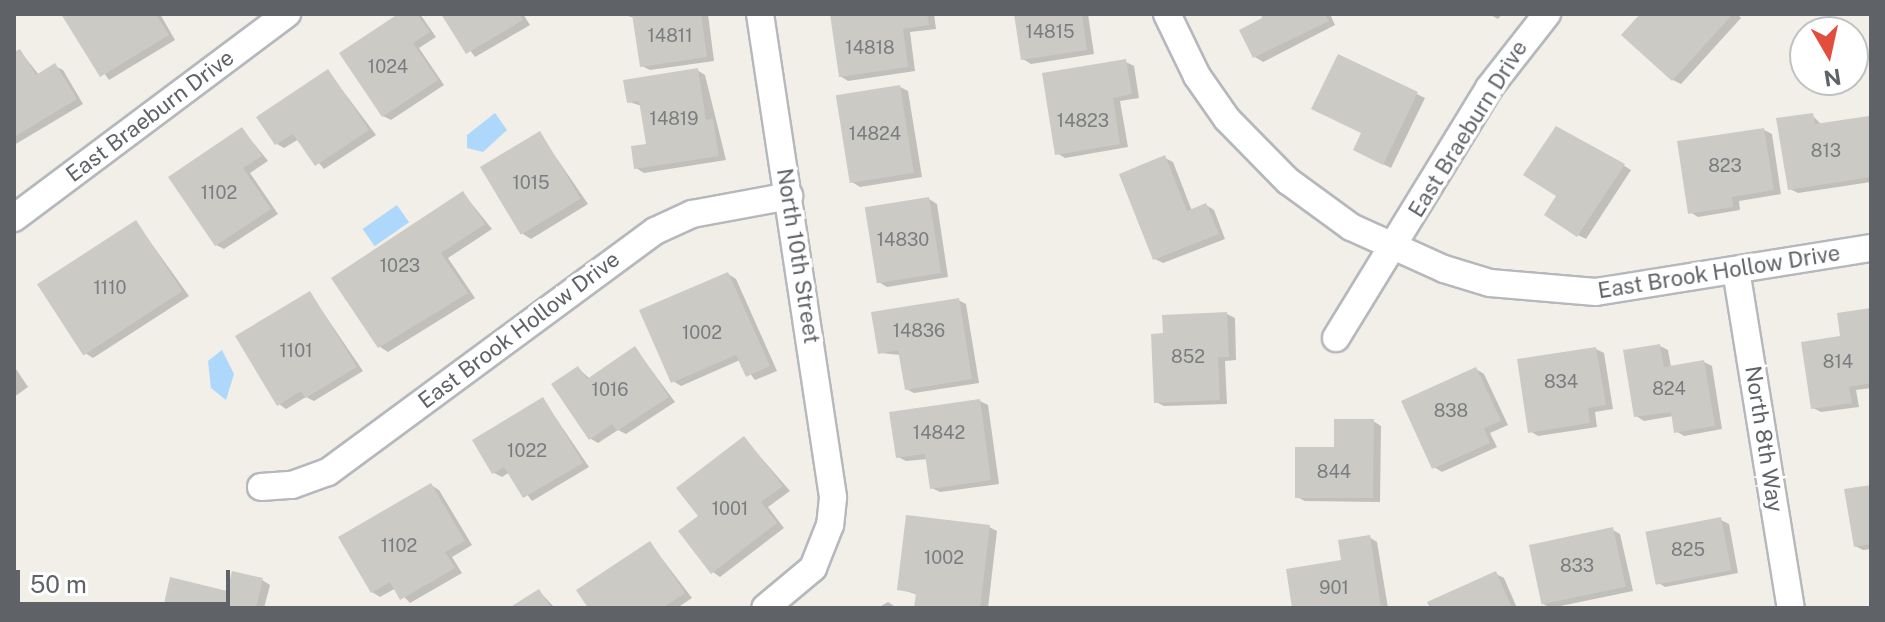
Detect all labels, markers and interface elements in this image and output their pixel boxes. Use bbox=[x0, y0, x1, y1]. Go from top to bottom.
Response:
north arrow bbox=[1789, 16, 1869, 96]
house number: 14815 bbox=[1025, 21, 1075, 43]
house number: 14811 bbox=[648, 25, 692, 47]
street label: East Braeburn Drive bbox=[1403, 36, 1533, 222]
house number: 14818 bbox=[845, 37, 895, 59]
street label: East Braeburn Drive bbox=[61, 44, 239, 188]
house number: 1024 bbox=[368, 56, 408, 78]
text: N bbox=[1822, 64, 1843, 92]
house number: 14819 bbox=[650, 108, 698, 130]
house number: 14823 bbox=[1057, 110, 1109, 132]
house number: 14824 bbox=[849, 123, 901, 145]
house number: 813 bbox=[1811, 140, 1841, 162]
house number: 823 bbox=[1708, 155, 1742, 177]
street label: North 10th Street bbox=[771, 167, 825, 345]
house number: 1015 bbox=[512, 172, 550, 194]
house number: 1102 bbox=[201, 182, 237, 204]
house number: 14830 bbox=[877, 229, 929, 251]
street label: East Brook Hollow Drive bbox=[1596, 240, 1842, 304]
street label: East Brook Hollow Drive bbox=[413, 246, 625, 414]
house number: 1023 bbox=[380, 255, 420, 277]
house number: 1110 bbox=[94, 277, 126, 299]
house number: 14836 bbox=[893, 320, 945, 342]
house number: 1002 bbox=[682, 322, 722, 344]
house number: 1101 bbox=[280, 340, 312, 362]
house number: 852 bbox=[1171, 346, 1205, 368]
house number: 814 bbox=[1823, 351, 1853, 373]
street label: North 8th Way bbox=[1739, 364, 1789, 514]
house number: 834 bbox=[1544, 371, 1578, 393]
house number: 824 bbox=[1652, 378, 1686, 400]
house number: 1016 bbox=[592, 379, 628, 401]
house number: 838 bbox=[1434, 400, 1468, 422]
house number: 14842 bbox=[913, 422, 965, 444]
house number: 1022 bbox=[507, 440, 547, 462]
house number: 844 bbox=[1317, 461, 1351, 483]
house number: 1001 bbox=[712, 498, 748, 520]
house number: 1102 bbox=[381, 535, 417, 557]
house number: 825 bbox=[1671, 539, 1705, 561]
house number: 1002 bbox=[924, 547, 964, 569]
scale bar bbox=[20, 554, 234, 604]
house number: 833 bbox=[1560, 555, 1594, 577]
text: 50 m bbox=[30, 570, 87, 598]
house number: 901 bbox=[1319, 577, 1349, 599]

